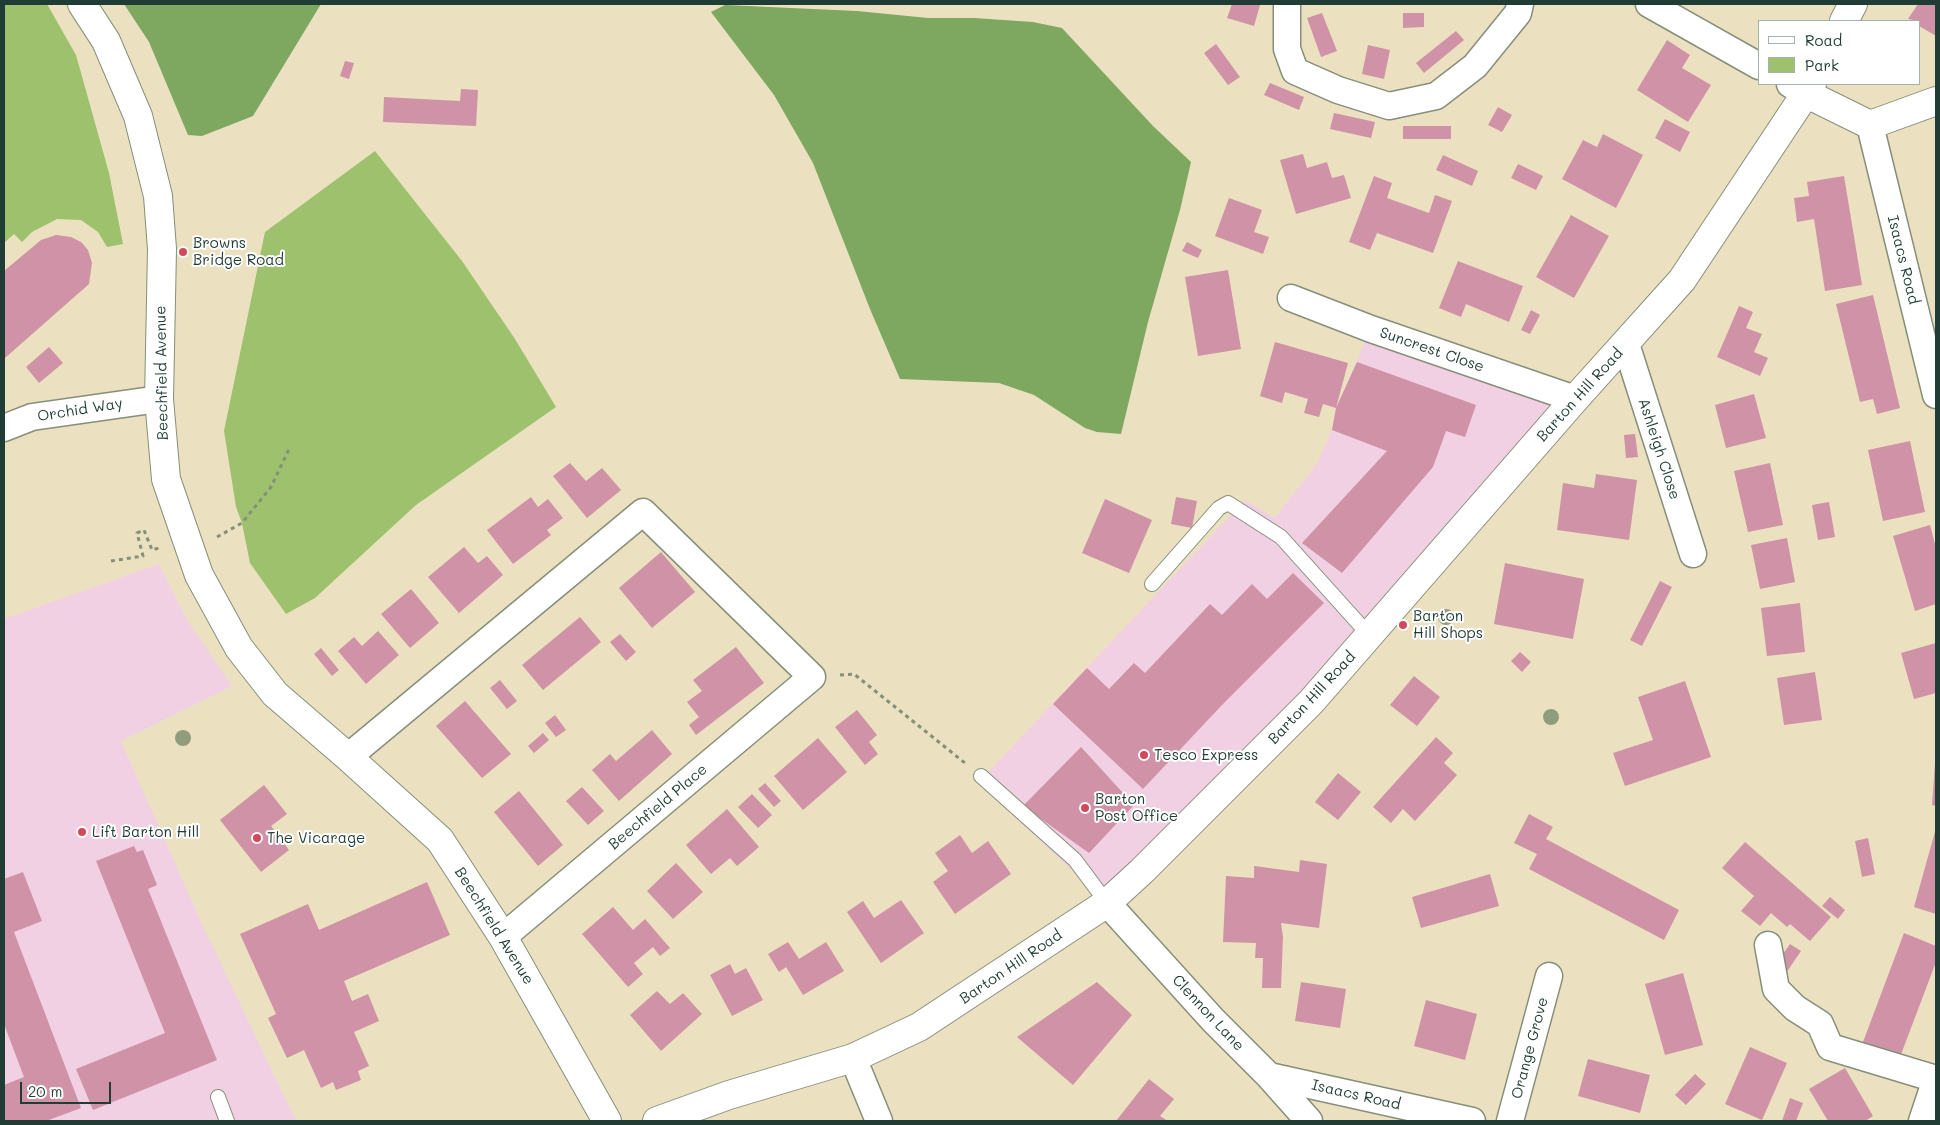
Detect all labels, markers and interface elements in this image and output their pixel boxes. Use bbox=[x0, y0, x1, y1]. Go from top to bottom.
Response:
legend bbox=[1758, 20, 1920, 85]
text: Road bbox=[1805, 30, 1842, 50]
text: Park bbox=[1805, 55, 1839, 75]
street label: Isaacs Road bbox=[1883, 214, 1923, 306]
place label: Browns Bridge Road bbox=[193, 234, 284, 269]
marker: Browns Bridge Road bbox=[177, 246, 189, 258]
street label: Beechfield Avenue bbox=[152, 305, 172, 441]
street label: Suncrest Close bbox=[1377, 324, 1487, 376]
street label: Barton Hill Road bbox=[1533, 344, 1627, 446]
street label: Orchid Way bbox=[36, 394, 124, 426]
street label: Ashleigh Close bbox=[1634, 396, 1684, 502]
place label: Barton Hill Shops bbox=[1413, 607, 1483, 642]
marker: Barton Hill Shops bbox=[1397, 619, 1409, 631]
street label: Barton Hill Road bbox=[1265, 648, 1359, 748]
place label: Tesco Express bbox=[1154, 746, 1258, 764]
marker: Tesco Express bbox=[1138, 749, 1150, 761]
street label: Beechfield Place bbox=[605, 760, 711, 854]
place label: Barton Post Office bbox=[1095, 790, 1178, 825]
marker: Barton Post Office bbox=[1079, 802, 1091, 814]
place label: Lift Barton Hill bbox=[92, 823, 199, 841]
marker: Lift Barton Hill bbox=[76, 826, 88, 838]
place label: The Vicarage bbox=[267, 829, 365, 847]
marker: The Vicarage bbox=[251, 832, 263, 844]
street label: Beechfield Avenue bbox=[451, 864, 537, 988]
street label: Barton Hill Road bbox=[956, 926, 1066, 1008]
street label: Clennon Lane bbox=[1168, 971, 1248, 1055]
street label: Orange Grove bbox=[1508, 995, 1552, 1101]
scale bar bbox=[22, 1072, 114, 1104]
street label: Isaacs Road bbox=[1310, 1076, 1402, 1114]
text: 20 m bbox=[28, 1081, 62, 1101]

